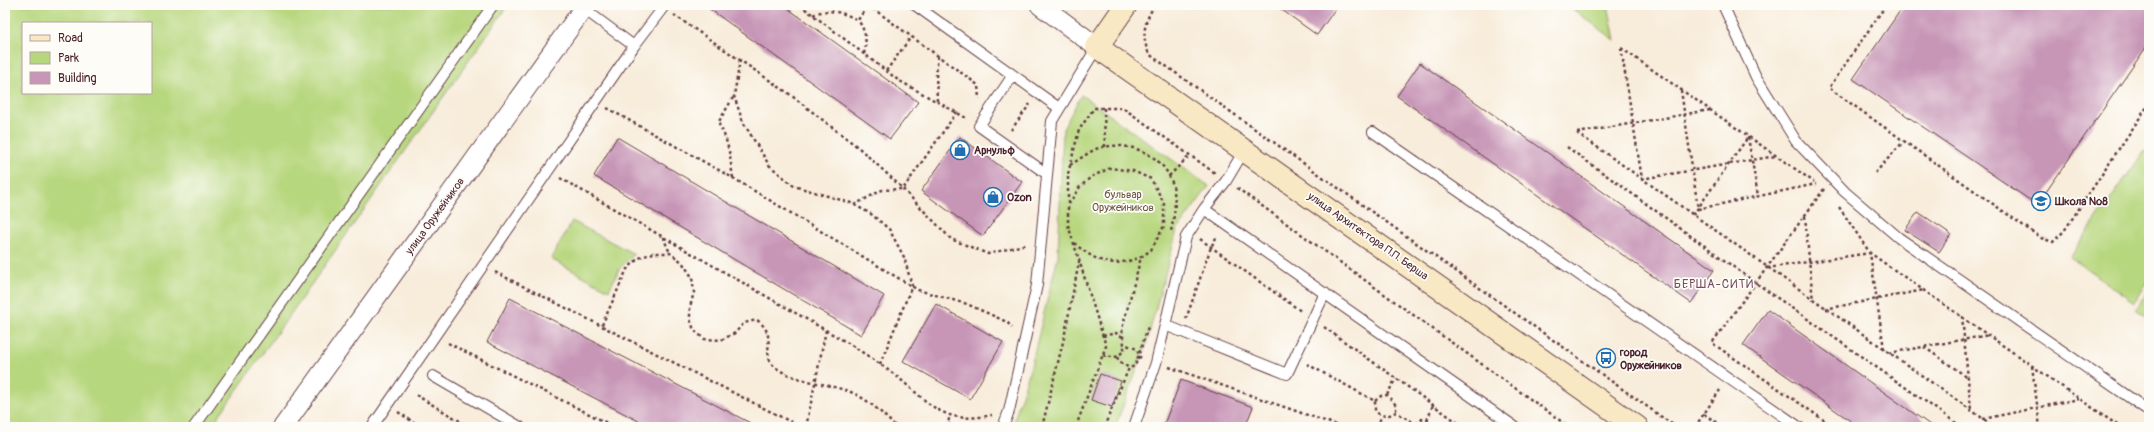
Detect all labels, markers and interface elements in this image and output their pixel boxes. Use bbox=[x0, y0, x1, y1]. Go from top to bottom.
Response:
legend bbox=[22, 22, 152, 94]
text: Road bbox=[58, 31, 83, 46]
text: Park bbox=[58, 51, 79, 66]
text: Building bbox=[58, 71, 97, 86]
shop icon: Арнульф bbox=[949, 139, 971, 161]
place label: Арнульф bbox=[974, 144, 1015, 157]
street label: улица Оружейников bbox=[402, 175, 467, 258]
shop icon: Ozon bbox=[982, 186, 1004, 208]
park label: бульвар Оружейников bbox=[1092, 188, 1154, 214]
street label: улица Архитектора П.П. Берша bbox=[1305, 189, 1431, 283]
school or university icon: Школа №8 bbox=[2030, 190, 2052, 212]
place label: Ozon bbox=[1007, 191, 1032, 204]
place label: Школа №8 bbox=[2054, 195, 2108, 208]
district label: БЕРША-СИТИ bbox=[1674, 277, 1754, 292]
place label: город Оружейников bbox=[1619, 346, 1683, 372]
bus stop icon: город Оружейников bbox=[1595, 347, 1617, 369]

